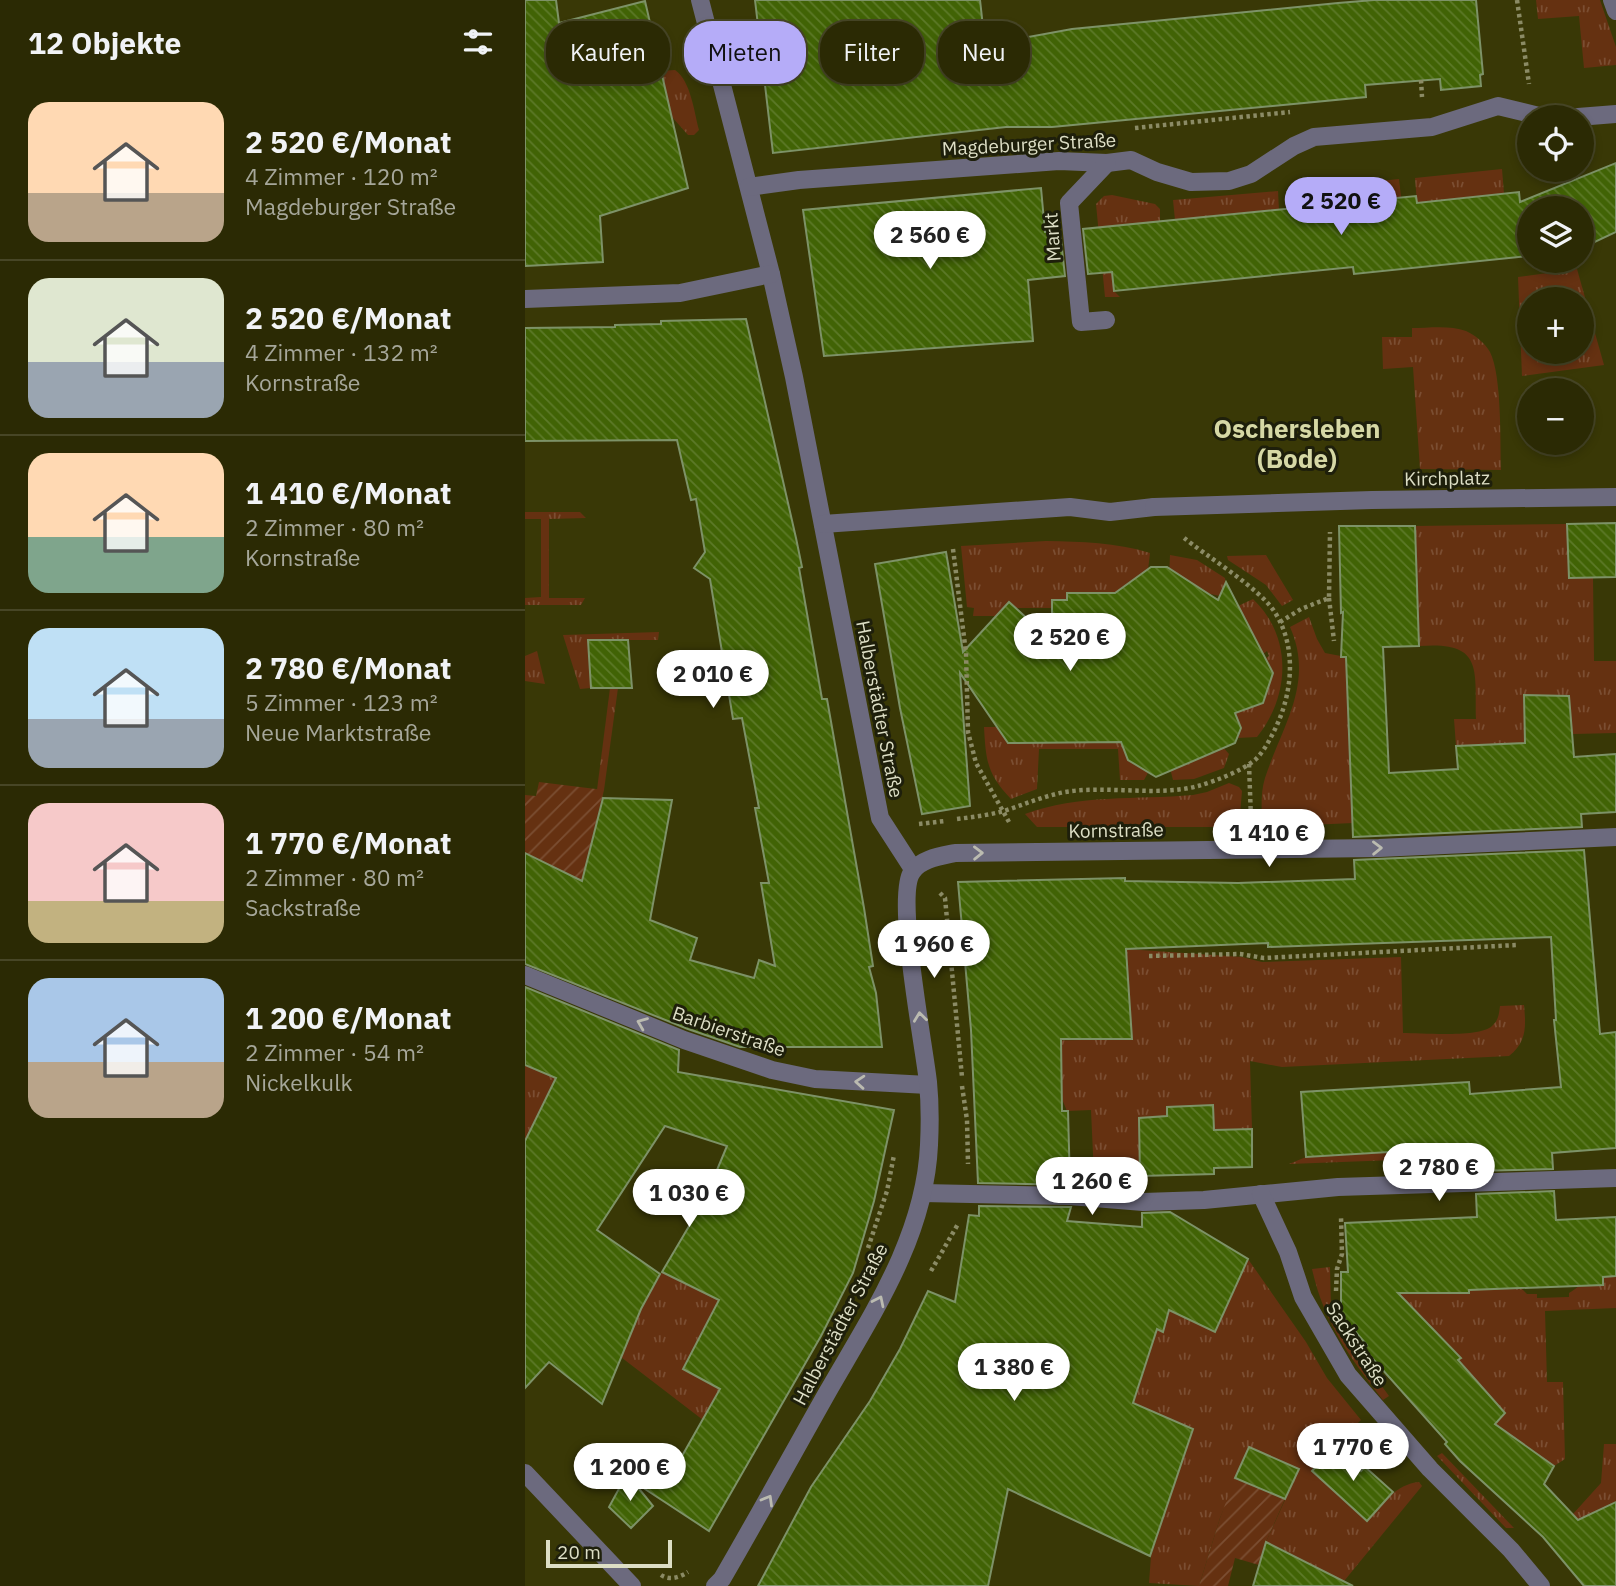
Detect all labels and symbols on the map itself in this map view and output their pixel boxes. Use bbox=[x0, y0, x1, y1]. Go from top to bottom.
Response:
street label: Magdeburger Straße bbox=[941, 127, 1117, 161]
pin: 2 520 € bbox=[1276, 177, 1406, 237]
pin: 2 560 € bbox=[865, 212, 995, 271]
street label: Markt bbox=[1038, 212, 1066, 262]
district label: Oschersleben (Bode) bbox=[1213, 411, 1381, 475]
street label: Kirchplatz bbox=[1404, 465, 1490, 491]
pin: 2 520 € bbox=[1005, 614, 1135, 673]
street label: Halberstädter Straße bbox=[851, 618, 909, 800]
pin: 2 010 € bbox=[648, 650, 778, 710]
pin: 1 410 € bbox=[1204, 810, 1334, 869]
street label: Kornstraße bbox=[1068, 817, 1164, 843]
one-way arrow bbox=[1372, 840, 1383, 856]
one-way arrow bbox=[973, 845, 984, 861]
pin: 1 960 € bbox=[869, 920, 999, 980]
street label: Barbierstraße bbox=[669, 1000, 789, 1062]
one-way arrow bbox=[912, 1011, 927, 1023]
one-way arrow bbox=[637, 1017, 649, 1031]
one-way arrow bbox=[854, 1075, 865, 1090]
pin: 2 780 € bbox=[1374, 1144, 1504, 1203]
pin: 1 260 € bbox=[1027, 1158, 1157, 1217]
pin: 1 030 € bbox=[624, 1170, 754, 1229]
street label: Halberstädter Straße bbox=[787, 1239, 893, 1409]
one-way arrow bbox=[870, 1296, 884, 1308]
street label: Sackstraße bbox=[1321, 1297, 1393, 1391]
pin: 1 380 € bbox=[949, 1344, 1079, 1403]
pin: 1 770 € bbox=[1288, 1424, 1418, 1483]
pin: 1 200 € bbox=[565, 1444, 695, 1503]
one-way arrow bbox=[760, 1494, 773, 1507]
scale bar bbox=[546, 1537, 672, 1569]

